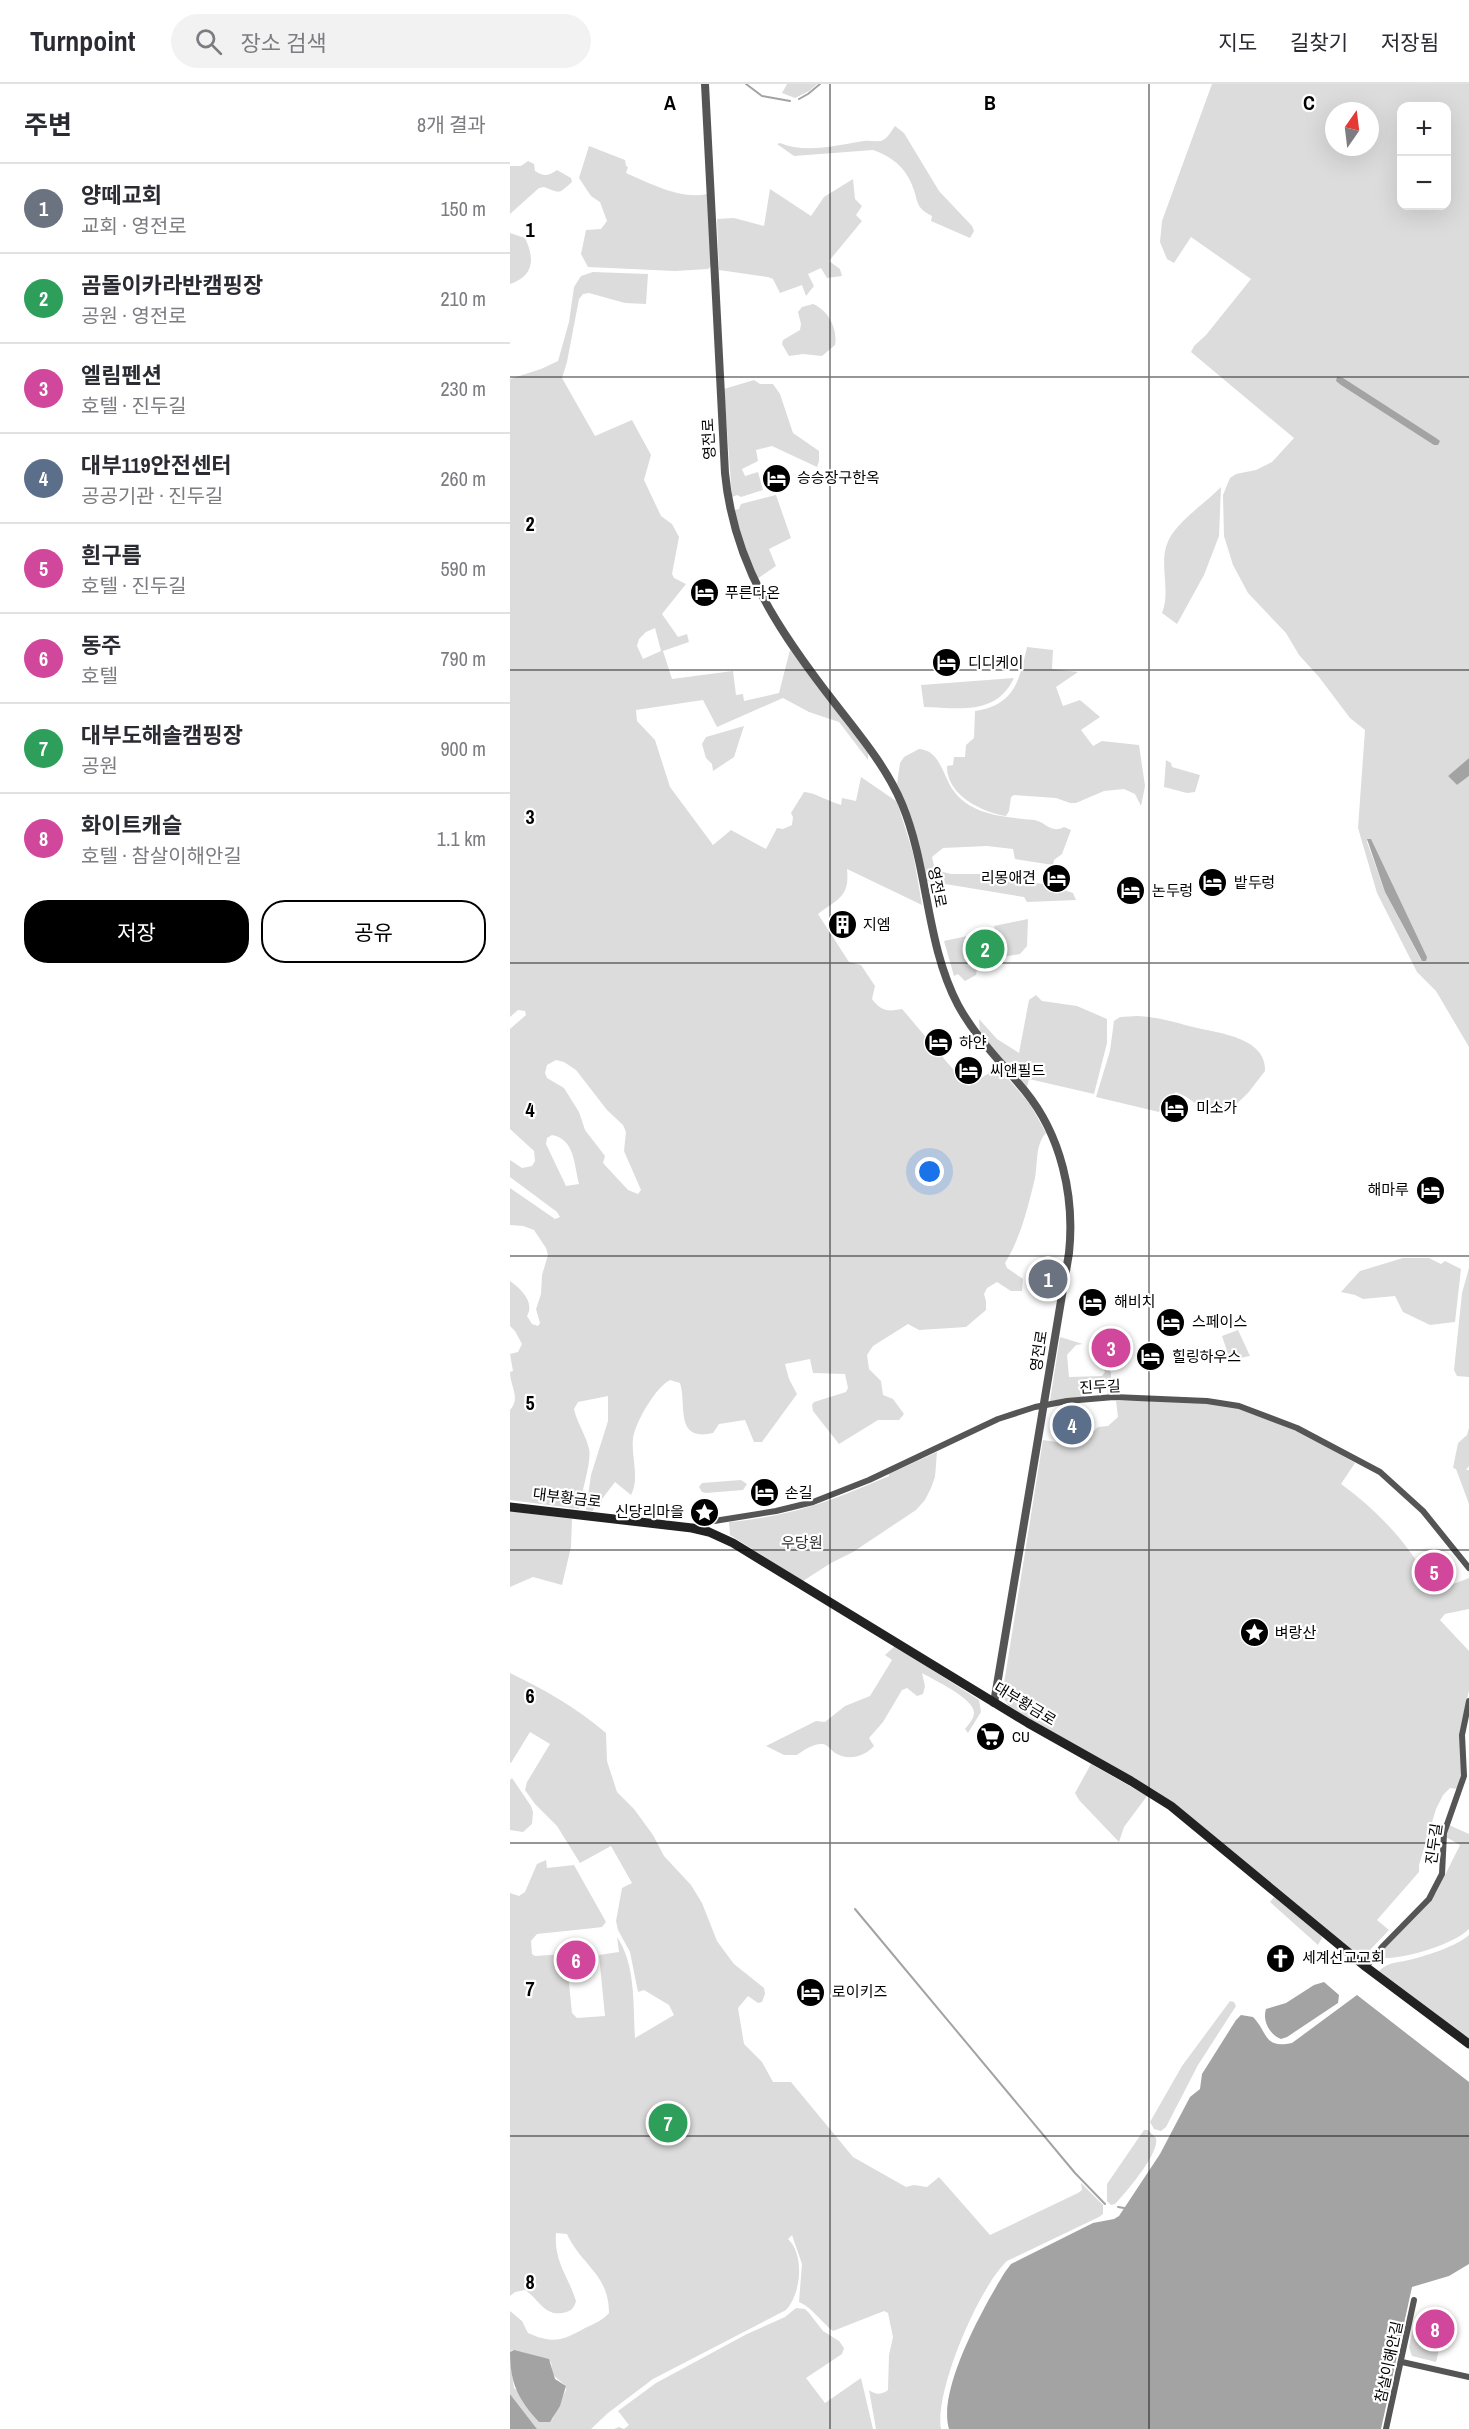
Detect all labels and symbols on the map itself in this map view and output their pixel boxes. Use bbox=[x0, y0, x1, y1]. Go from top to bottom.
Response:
text: A bbox=[664, 89, 676, 116]
text: B bbox=[984, 89, 996, 116]
text: C bbox=[1303, 89, 1315, 116]
north arrow bbox=[1325, 102, 1379, 156]
text: 1 bbox=[525, 216, 535, 243]
street label: 영전로 bbox=[697, 418, 720, 460]
hotel icon: 승승장구한옥 bbox=[760, 462, 792, 494]
place label: 승승장구한옥 bbox=[797, 467, 880, 488]
text: 2 bbox=[525, 510, 535, 537]
hotel icon: 푸른다온 bbox=[688, 577, 720, 609]
place label: 푸른다온 bbox=[725, 582, 780, 603]
hotel icon: 디디케이 bbox=[931, 647, 963, 679]
place label: 디디케이 bbox=[968, 652, 1023, 673]
text: 3 bbox=[525, 803, 535, 830]
hotel icon: 리몽애견 bbox=[1041, 862, 1073, 894]
street label: 영전로 bbox=[923, 865, 952, 909]
place label: 리몽애견 bbox=[981, 867, 1036, 888]
hotel icon: 밭두렁 bbox=[1197, 867, 1229, 899]
place label: 밭두렁 bbox=[1234, 872, 1275, 893]
hotel icon: 논두렁 bbox=[1115, 875, 1147, 907]
place label: 논두렁 bbox=[1152, 880, 1193, 901]
building icon: 지엠 bbox=[826, 909, 858, 941]
place label: 지엠 bbox=[863, 914, 891, 935]
pin: 2 bbox=[966, 926, 1004, 972]
hotel icon: 하얀 bbox=[922, 1027, 954, 1059]
place label: 하얀 bbox=[959, 1032, 987, 1053]
hotel icon: 씨앤필드 bbox=[953, 1055, 985, 1087]
place label: 씨앤필드 bbox=[990, 1060, 1045, 1081]
hotel icon: 미소가 bbox=[1159, 1092, 1191, 1124]
text: 4 bbox=[525, 1096, 535, 1123]
place label: 미소가 bbox=[1196, 1097, 1238, 1118]
your location bbox=[915, 1157, 944, 1186]
hotel icon: 해마루 bbox=[1414, 1174, 1446, 1206]
place label: 해마루 bbox=[1368, 1179, 1409, 1200]
pin: 1 bbox=[1028, 1256, 1068, 1302]
hotel icon: 해비치 bbox=[1077, 1286, 1109, 1318]
place label: 해비치 bbox=[1114, 1291, 1155, 1312]
hotel icon: 스페이스 bbox=[1155, 1306, 1187, 1338]
place label: 스페이스 bbox=[1192, 1311, 1247, 1332]
pin: 3 bbox=[1092, 1326, 1130, 1370]
street label: 영전로 bbox=[1025, 1329, 1052, 1373]
hotel icon: 힐링하우스 bbox=[1135, 1341, 1167, 1373]
place label: 힐링하우스 bbox=[1172, 1346, 1241, 1367]
street label: 진두길 bbox=[1079, 1375, 1121, 1398]
text: 5 bbox=[525, 1389, 535, 1416]
pin: 4 bbox=[1052, 1402, 1092, 1448]
hotel icon: 손길 bbox=[748, 1477, 780, 1509]
place label: 손길 bbox=[785, 1482, 813, 1503]
street label: 대부황금로 bbox=[532, 1483, 603, 1512]
place icon: 신당리마을 bbox=[689, 1496, 721, 1528]
place label: 신당리마을 bbox=[615, 1501, 684, 1522]
park label: 우당원 bbox=[781, 1532, 823, 1553]
pin: 5 bbox=[1414, 1550, 1454, 1594]
place icon: 벼랑산 bbox=[1238, 1617, 1270, 1649]
place label: 벼랑산 bbox=[1275, 1622, 1317, 1643]
street label: 대부황금로 bbox=[990, 1677, 1060, 1730]
text: 6 bbox=[525, 1682, 535, 1709]
supermarket icon: CU bbox=[975, 1721, 1007, 1753]
place label: CU bbox=[1012, 1726, 1030, 1747]
street label: 진두길 bbox=[1420, 1822, 1447, 1866]
pin: 6 bbox=[556, 1938, 596, 1982]
church icon: 세계선교교회 bbox=[1265, 1942, 1297, 1974]
place label: 세계선교교회 bbox=[1302, 1947, 1385, 1968]
text: 7 bbox=[525, 1975, 535, 2002]
hotel icon: 로이키즈 bbox=[795, 1976, 827, 2008]
place label: 로이키즈 bbox=[832, 1981, 887, 2002]
pin: 7 bbox=[648, 2100, 688, 2146]
text: 8 bbox=[525, 2268, 535, 2295]
pin: 8 bbox=[1416, 2306, 1454, 2352]
street label: 참살이해안길 bbox=[1370, 2319, 1407, 2405]

